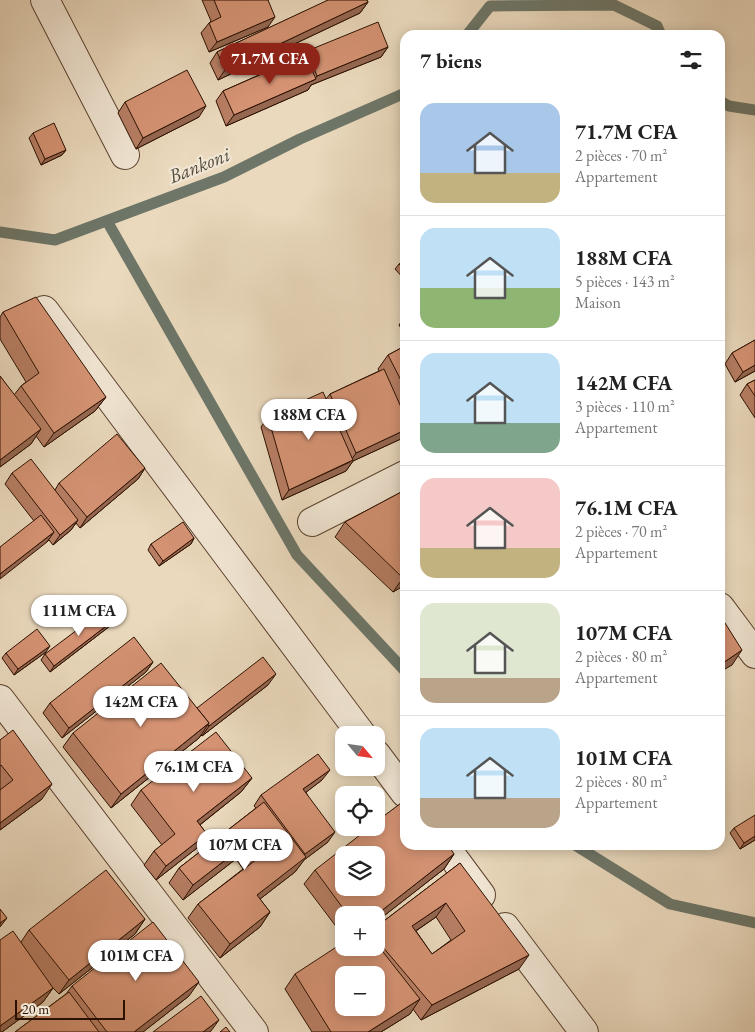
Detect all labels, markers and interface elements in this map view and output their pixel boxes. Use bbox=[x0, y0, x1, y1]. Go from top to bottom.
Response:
pin: 71.7M CFA bbox=[213, 42, 327, 85]
icon: filters bbox=[677, 46, 705, 74]
text: 7 biens bbox=[420, 47, 482, 74]
text: 71.7M CFA bbox=[231, 48, 309, 69]
text: 71.7M CFA bbox=[575, 118, 678, 145]
icon: home bbox=[460, 123, 520, 183]
water label: Bankoni bbox=[163, 141, 235, 189]
text: 2 pièces · 70 m² bbox=[575, 145, 667, 166]
text: Appartement bbox=[575, 166, 658, 187]
text: 188M CFA bbox=[575, 244, 672, 271]
icon: home bbox=[460, 248, 520, 308]
text: 5 pièces · 143 m² bbox=[575, 271, 675, 292]
text: Maison bbox=[575, 292, 621, 313]
text: 142M CFA bbox=[575, 369, 672, 396]
icon: home bbox=[460, 373, 520, 433]
text: 3 pièces · 110 m² bbox=[575, 396, 675, 417]
pin: 188M CFA bbox=[257, 398, 361, 441]
text: 188M CFA bbox=[272, 404, 346, 425]
text: Appartement bbox=[575, 417, 658, 438]
text: 76.1M CFA bbox=[575, 494, 678, 521]
icon: home bbox=[460, 498, 520, 558]
text: 2 pièces · 70 m² bbox=[575, 521, 667, 542]
text: Appartement bbox=[575, 542, 658, 563]
pin: 111M CFA bbox=[27, 594, 131, 637]
text: 111M CFA bbox=[42, 600, 116, 621]
text: 107M CFA bbox=[575, 619, 672, 646]
icon: home bbox=[460, 623, 520, 683]
text: 2 pièces · 80 m² bbox=[575, 646, 667, 667]
text: Appartement bbox=[575, 667, 658, 688]
pin: 142M CFA bbox=[89, 686, 193, 728]
text: 142M CFA bbox=[104, 691, 178, 712]
north arrow bbox=[335, 726, 385, 776]
map controls bbox=[335, 726, 385, 1016]
text: 101M CFA bbox=[575, 744, 672, 771]
icon: home bbox=[460, 748, 520, 808]
pin: 76.1M CFA bbox=[137, 750, 251, 793]
text: 76.1M CFA bbox=[155, 756, 233, 777]
text: 2 pièces · 80 m² bbox=[575, 771, 667, 792]
button: locate bbox=[335, 786, 385, 836]
text: Appartement bbox=[575, 792, 658, 813]
pin: 107M CFA bbox=[193, 828, 297, 871]
text: 107M CFA bbox=[208, 834, 282, 855]
button: layers bbox=[335, 846, 385, 896]
button: + bbox=[335, 906, 385, 956]
pin: 101M CFA bbox=[84, 940, 188, 982]
text: 101M CFA bbox=[99, 945, 173, 966]
button: − bbox=[335, 966, 385, 1016]
scale bar bbox=[15, 997, 125, 1020]
text: 20 m bbox=[22, 1000, 49, 1018]

